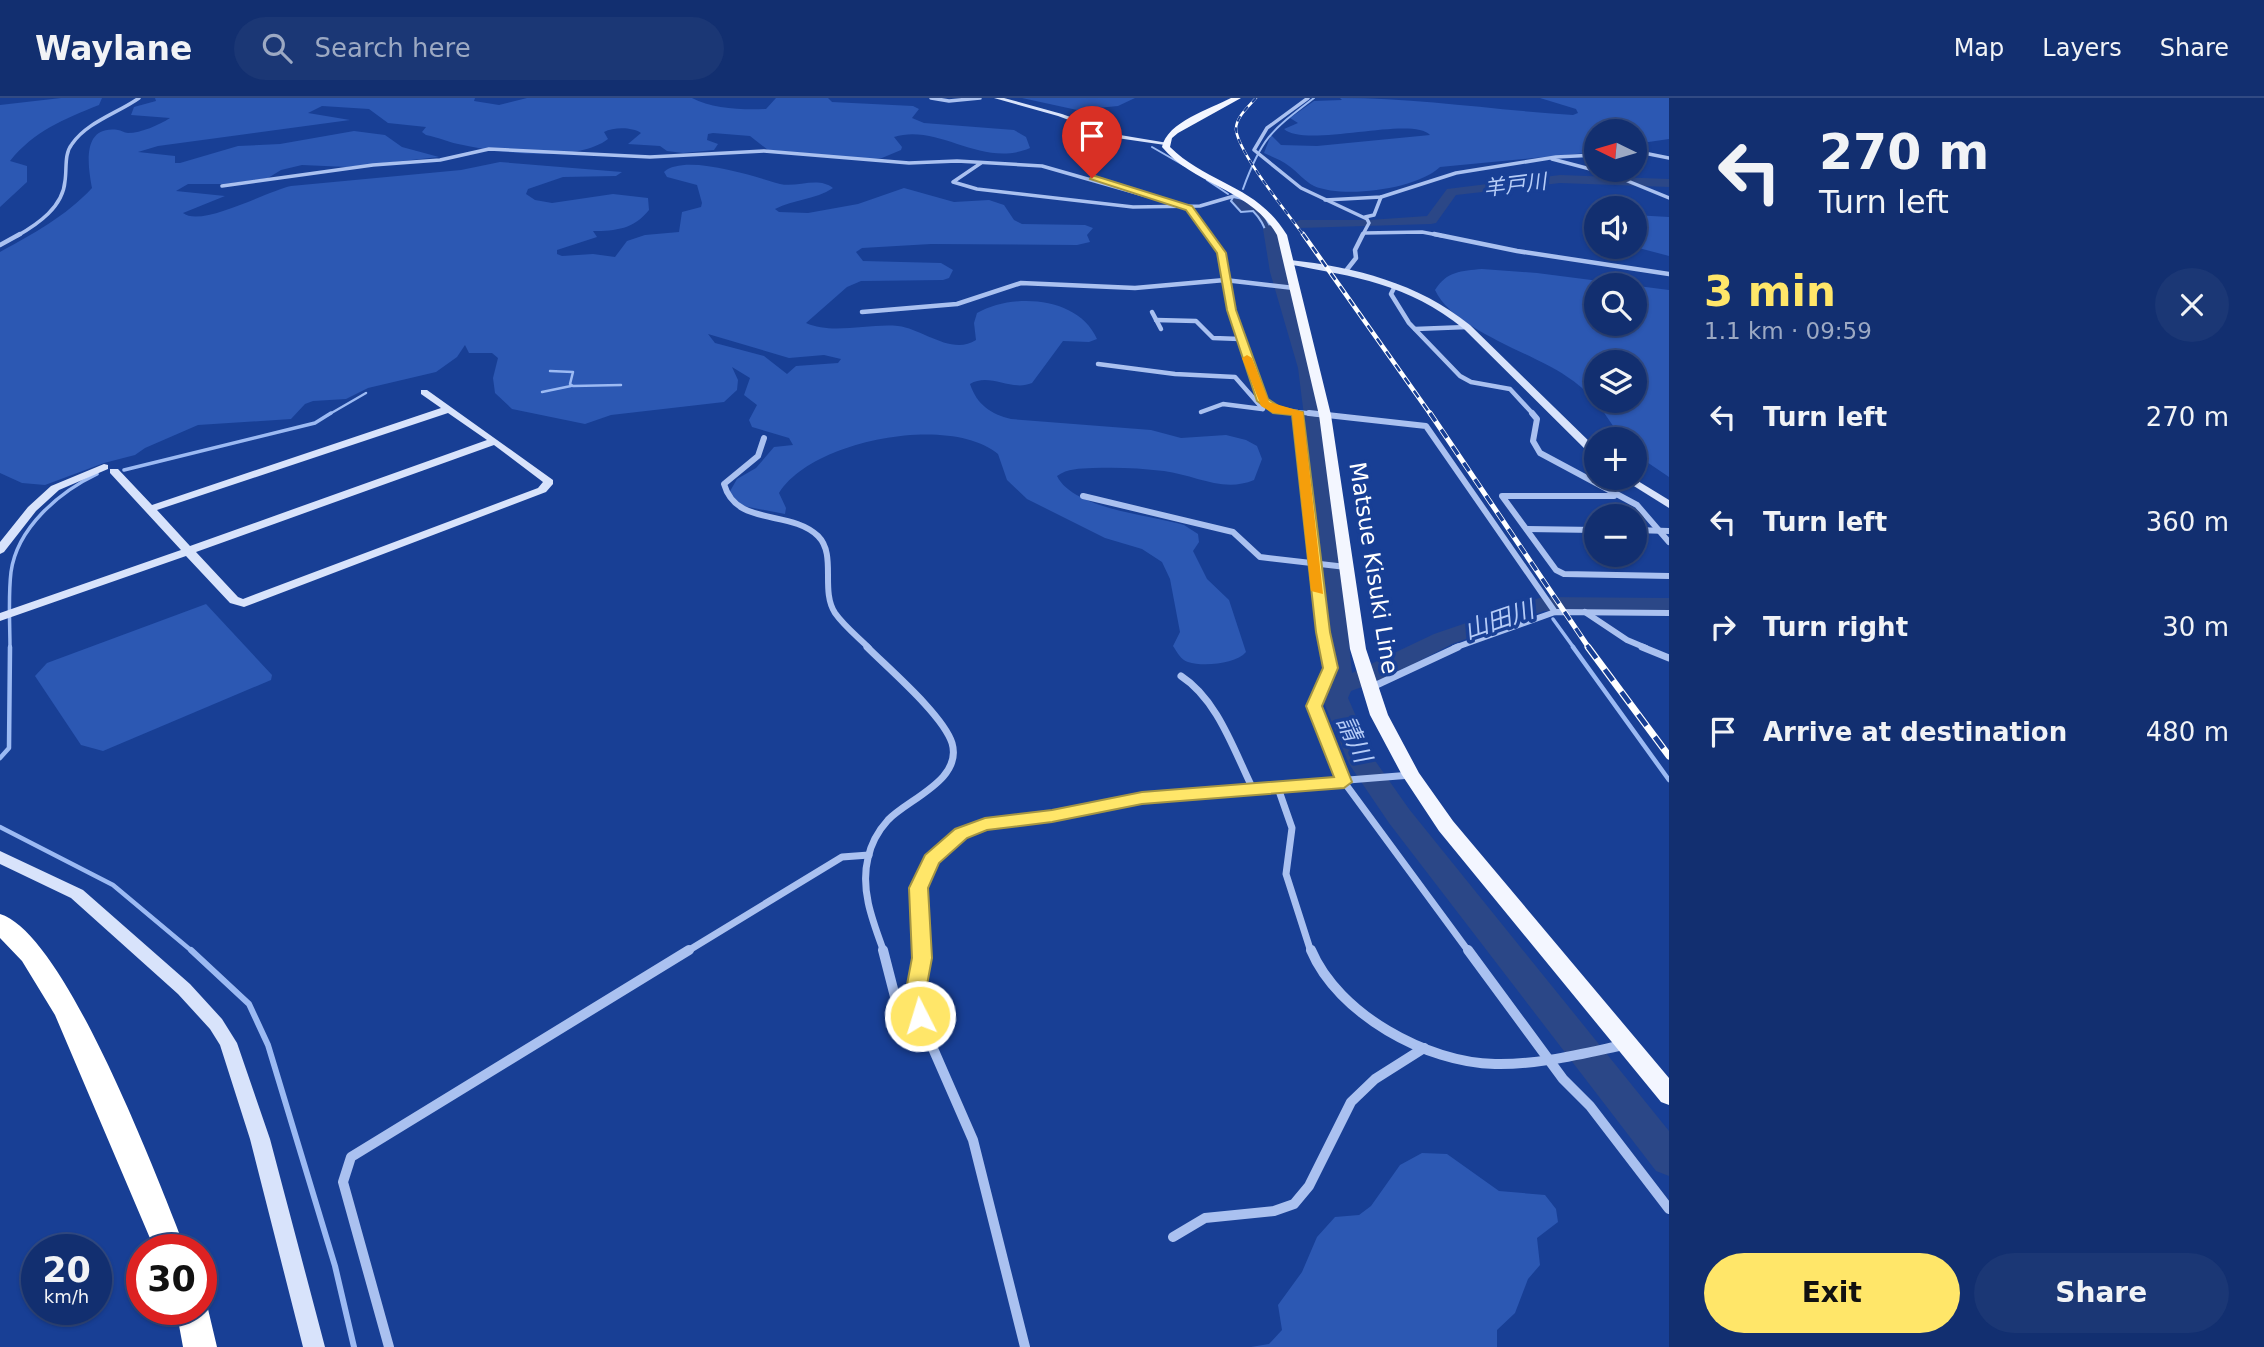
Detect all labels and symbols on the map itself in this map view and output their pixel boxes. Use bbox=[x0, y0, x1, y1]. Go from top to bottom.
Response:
pin bbox=[1062, 106, 1122, 178]
north arrow bbox=[1584, 119, 1647, 182]
water label: 羊戸川 bbox=[1482, 169, 1550, 201]
street label: Matsue Kisuki Line bbox=[1344, 460, 1404, 676]
water label: 山田川 bbox=[1460, 594, 1540, 645]
water label: 請川 bbox=[1331, 711, 1378, 769]
position arrow bbox=[883, 979, 957, 1053]
speed limit sign: 30 bbox=[126, 1234, 217, 1325]

